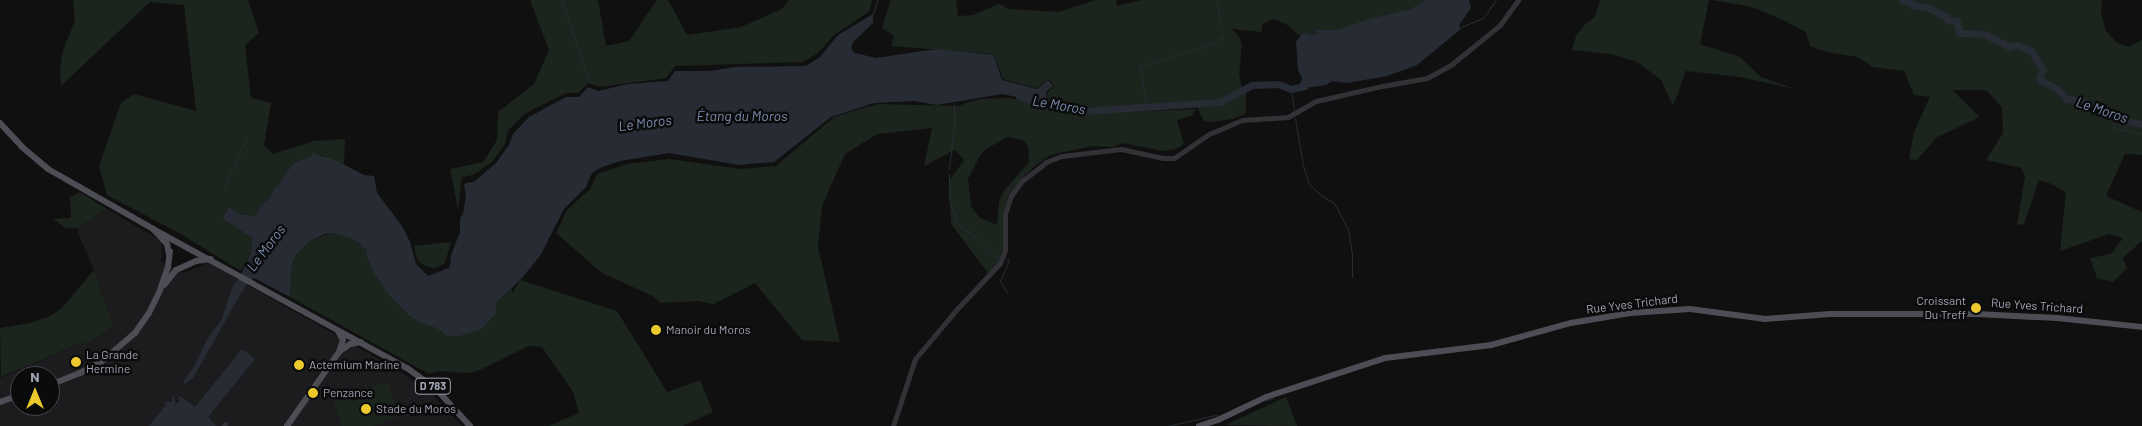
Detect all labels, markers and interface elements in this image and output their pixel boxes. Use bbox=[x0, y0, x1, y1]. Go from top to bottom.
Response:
water label: Le Moros bbox=[1031, 92, 1087, 118]
water label: Le Moros bbox=[2074, 93, 2130, 127]
water label: Étang du Moros bbox=[696, 108, 788, 124]
water label: Le Moros bbox=[617, 111, 673, 135]
water label: Le Moros bbox=[243, 222, 289, 274]
street label: Rue Yves Trichard bbox=[1585, 291, 1679, 317]
place label: Croissant Du Treff bbox=[1916, 294, 1966, 322]
street label: Rue Yves Trichard bbox=[1990, 296, 2084, 316]
marker: Croissant Du Treff bbox=[1970, 302, 1982, 314]
place label: Manoir du Moros bbox=[666, 323, 751, 337]
marker: Manoir du Moros bbox=[650, 324, 662, 336]
place label: La Grande Hermine bbox=[86, 348, 139, 376]
marker: La Grande Hermine bbox=[70, 356, 82, 368]
place label: Actemium Marine bbox=[309, 358, 400, 372]
marker: Actemium Marine bbox=[293, 359, 305, 371]
north arrow bbox=[10, 366, 60, 416]
text: N bbox=[30, 368, 40, 385]
road number: D 783 bbox=[414, 378, 452, 394]
place label: Penzance bbox=[323, 386, 373, 400]
marker: Penzance bbox=[307, 387, 319, 399]
place label: Stade du Moros bbox=[376, 402, 456, 416]
marker: Stade du Moros bbox=[360, 403, 372, 415]

